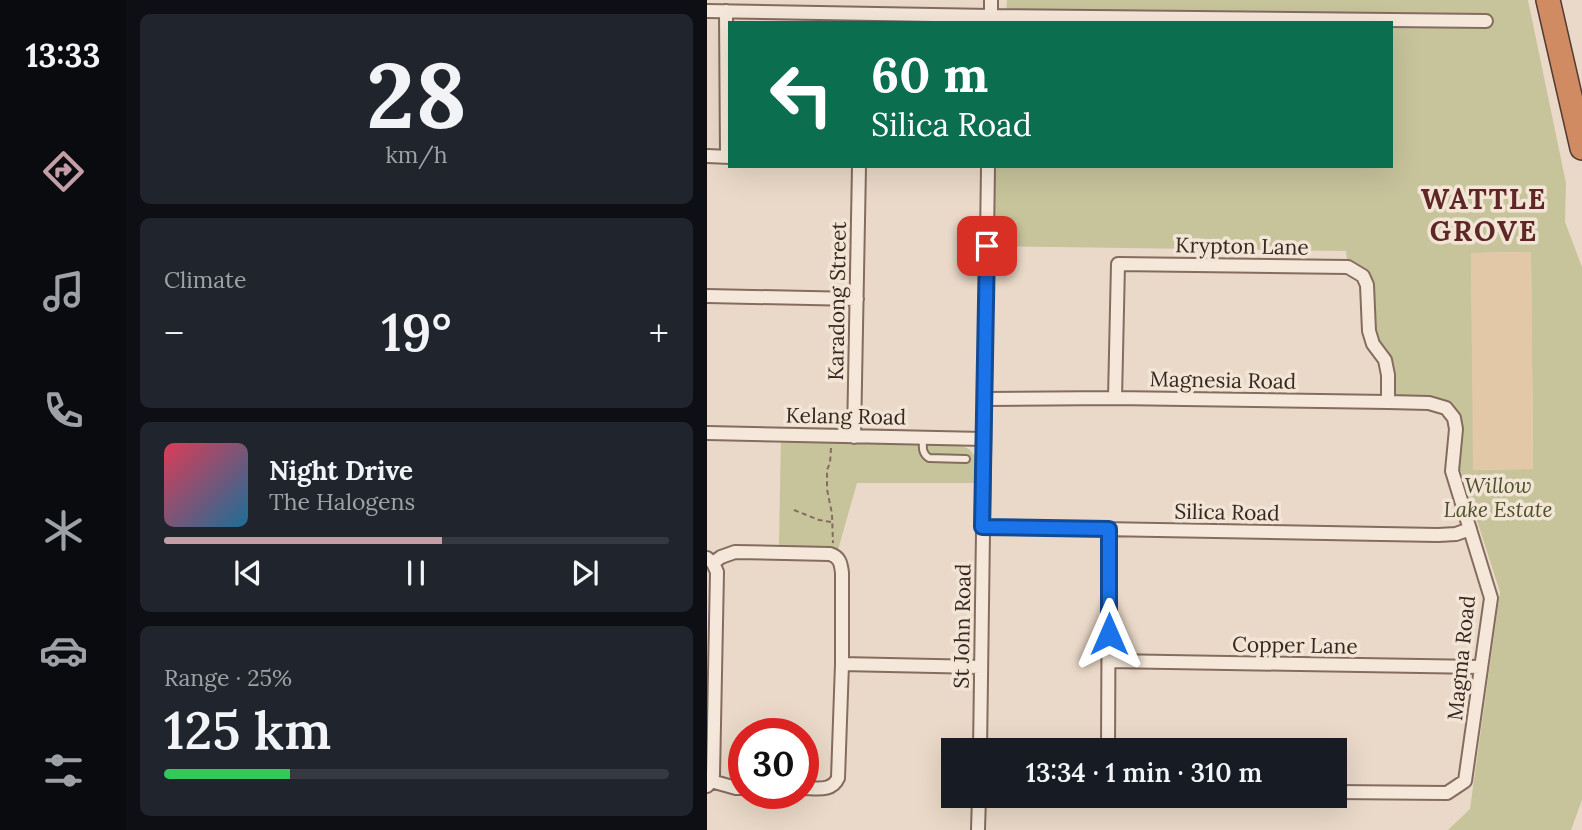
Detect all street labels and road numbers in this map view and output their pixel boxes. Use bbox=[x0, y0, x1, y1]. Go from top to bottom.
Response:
street label: Karadong Street bbox=[822, 220, 852, 381]
street label: Krypton Lane bbox=[1175, 231, 1309, 261]
street label: Magnesia Road bbox=[1149, 365, 1297, 395]
street label: Kelang Road bbox=[785, 401, 907, 431]
street label: Silica Road bbox=[1174, 498, 1280, 526]
street label: St John Road bbox=[947, 563, 977, 689]
street label: Magma Road bbox=[1441, 594, 1481, 722]
street label: Copper Lane bbox=[1232, 630, 1358, 660]

